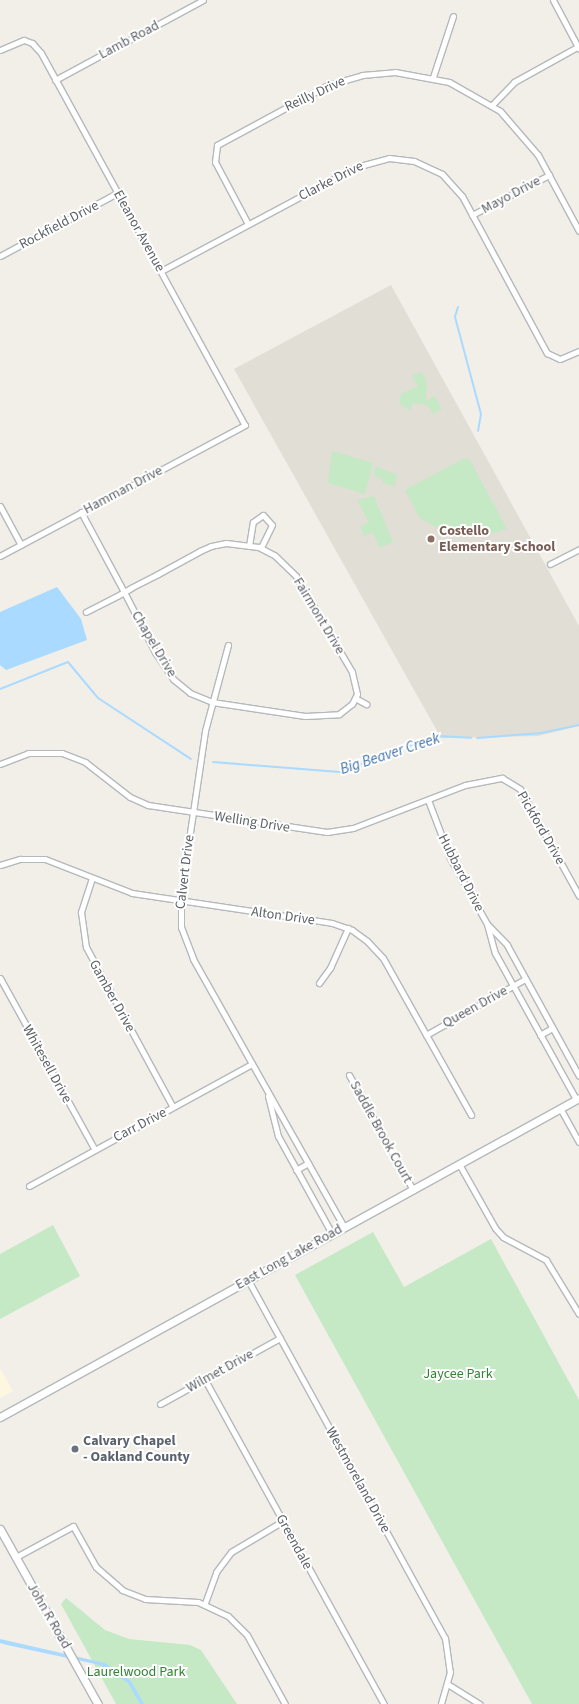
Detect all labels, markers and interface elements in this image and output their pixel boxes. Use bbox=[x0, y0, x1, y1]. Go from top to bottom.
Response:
street label: Lamb Road bbox=[96, 17, 162, 63]
street label: Reilly Drive bbox=[282, 73, 348, 115]
street label: Clarke Drive bbox=[296, 158, 366, 204]
street label: Mayo Drive bbox=[479, 172, 543, 218]
street label: Eleanor Avenue bbox=[110, 187, 168, 275]
street label: Rockfield Drive bbox=[16, 197, 102, 253]
street label: Hamman Drive bbox=[81, 462, 165, 518]
place label: Costello Elementary School bbox=[439, 523, 555, 556]
marker: Costello Elementary School bbox=[426, 534, 436, 544]
street label: Fairmont Drive bbox=[290, 575, 348, 657]
street label: Chapel Drive bbox=[128, 608, 180, 680]
water label: Big Beaver Creek bbox=[338, 729, 442, 779]
street label: Pickford Drive bbox=[513, 788, 569, 868]
street label: Welling Drive bbox=[213, 808, 291, 836]
street label: Hubbard Drive bbox=[434, 831, 488, 915]
street label: Calvert Drive bbox=[172, 834, 198, 910]
street label: Alton Drive bbox=[250, 903, 316, 929]
street label: Gamber Drive bbox=[85, 957, 139, 1035]
street label: Queen Drive bbox=[440, 982, 510, 1032]
street label: Whitesell Drive bbox=[19, 1022, 75, 1106]
street label: Saddle Brook Court bbox=[346, 1078, 416, 1186]
street label: Carr Drive bbox=[110, 1104, 170, 1146]
street label: East Long Lake Road bbox=[233, 1221, 345, 1293]
street label: Wilmet Drive bbox=[183, 1346, 257, 1396]
park label: Jaycee Park bbox=[423, 1366, 493, 1382]
street label: Westmoreland Drive bbox=[322, 1424, 394, 1536]
place label: Calvary Chapel - Oakland County bbox=[83, 1433, 190, 1466]
marker: Calvary Chapel - Oakland County bbox=[70, 1444, 80, 1454]
street label: Greendale bbox=[272, 1512, 316, 1572]
street label: John R Road bbox=[23, 1580, 75, 1652]
park label: Laurelwood Park bbox=[87, 1664, 185, 1680]

